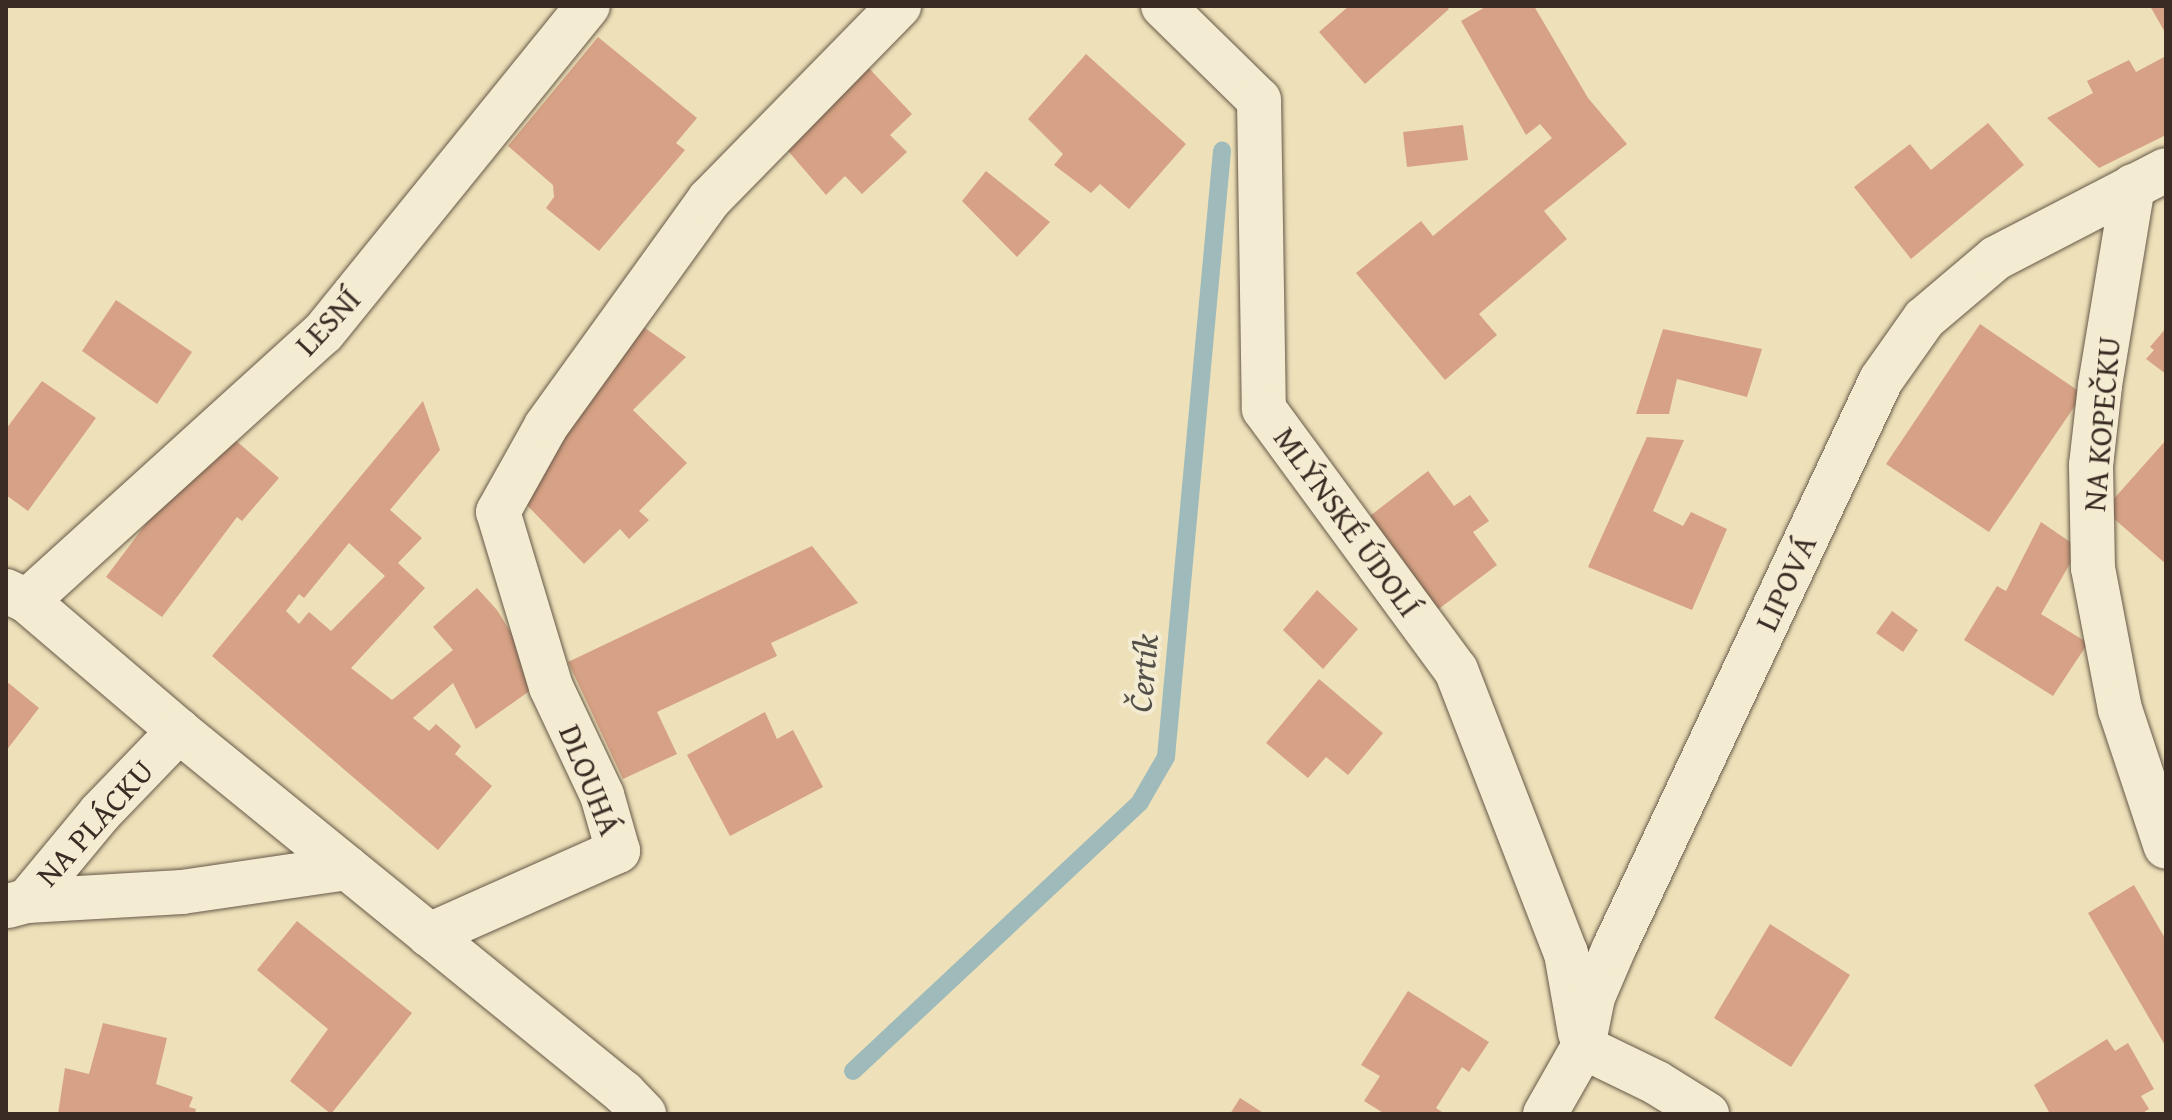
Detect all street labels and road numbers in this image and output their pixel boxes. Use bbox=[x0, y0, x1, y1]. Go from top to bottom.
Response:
street label: LESNÍ bbox=[287, 280, 369, 364]
street label: NA KOPEČKU bbox=[2075, 335, 2129, 513]
street label: MLÝNSKÉ ÚDOLÍ bbox=[1265, 420, 1429, 624]
street label: LIPOVÁ bbox=[1747, 529, 1825, 637]
street label: DLOUHÁ bbox=[550, 719, 630, 841]
street label: NA PLÁCKU bbox=[28, 752, 162, 894]

